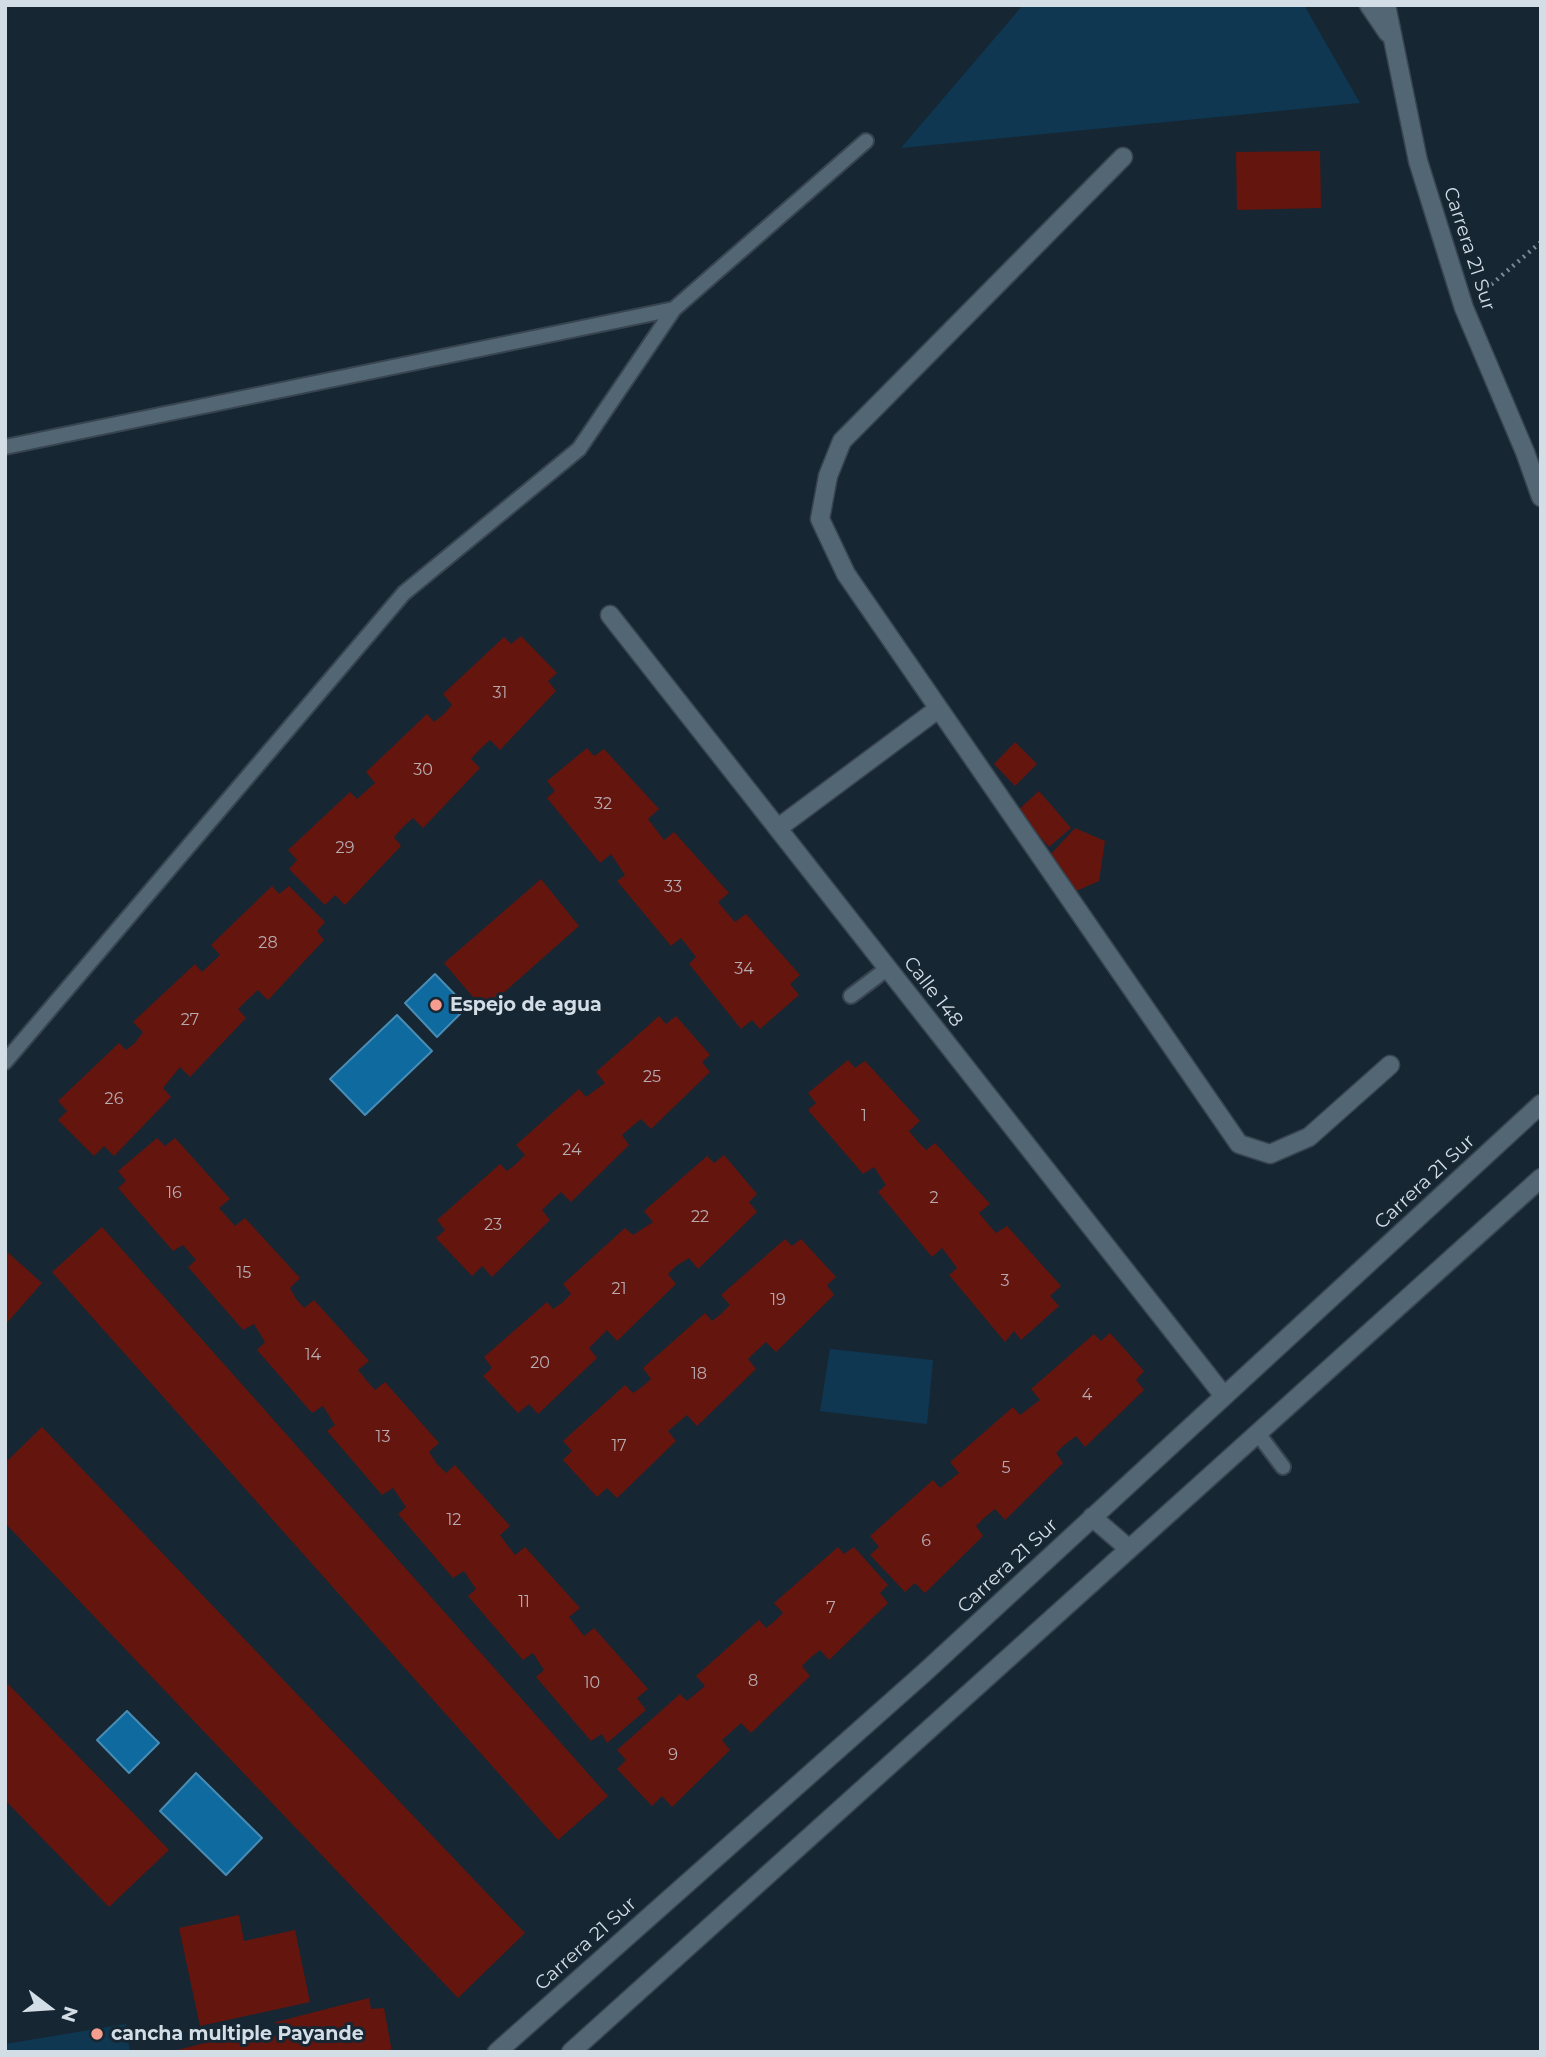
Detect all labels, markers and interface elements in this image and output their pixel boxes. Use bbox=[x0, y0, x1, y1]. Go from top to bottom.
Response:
street label: Carrera 21 Sur bbox=[1438, 184, 1500, 314]
house number: 31 bbox=[493, 683, 507, 703]
house number: 30 bbox=[413, 760, 433, 780]
house number: 32 bbox=[594, 794, 612, 814]
house number: 29 bbox=[336, 838, 354, 858]
house number: 33 bbox=[664, 877, 682, 897]
house number: 28 bbox=[258, 933, 278, 953]
street label: Calle 148 bbox=[898, 952, 968, 1032]
house number: 34 bbox=[734, 959, 754, 979]
place label: Espejo de agua bbox=[450, 994, 602, 1016]
marker: Espejo de agua bbox=[428, 997, 444, 1013]
house number: 27 bbox=[181, 1010, 199, 1030]
house number: 25 bbox=[643, 1067, 661, 1087]
house number: 26 bbox=[105, 1089, 123, 1109]
house number: 1 bbox=[861, 1106, 867, 1126]
street label: Carrera 21 Sur bbox=[1370, 1130, 1480, 1234]
house number: 24 bbox=[562, 1140, 582, 1160]
house number: 16 bbox=[166, 1183, 182, 1203]
house number: 2 bbox=[929, 1188, 939, 1208]
house number: 22 bbox=[691, 1207, 709, 1227]
house number: 23 bbox=[484, 1215, 502, 1235]
house number: 15 bbox=[237, 1263, 251, 1283]
house number: 3 bbox=[1000, 1271, 1010, 1291]
house number: 21 bbox=[612, 1279, 626, 1299]
house number: 19 bbox=[770, 1290, 786, 1310]
house number: 14 bbox=[305, 1345, 321, 1365]
house number: 20 bbox=[530, 1353, 550, 1373]
house number: 18 bbox=[691, 1364, 707, 1384]
house number: 4 bbox=[1082, 1385, 1092, 1405]
house number: 13 bbox=[376, 1427, 390, 1447]
house number: 17 bbox=[611, 1436, 627, 1456]
house number: 5 bbox=[1001, 1458, 1011, 1478]
house number: 12 bbox=[447, 1510, 461, 1530]
street label: Carrera 21 Sur bbox=[953, 1514, 1063, 1618]
house number: 6 bbox=[921, 1531, 931, 1551]
house number: 11 bbox=[518, 1592, 530, 1612]
house number: 7 bbox=[826, 1598, 836, 1618]
house number: 8 bbox=[748, 1671, 758, 1691]
house number: 10 bbox=[584, 1673, 600, 1693]
house number: 9 bbox=[668, 1745, 678, 1765]
street label: Carrera 21 Sur bbox=[531, 1893, 641, 1995]
north arrow bbox=[14, 1973, 84, 2043]
text: N bbox=[56, 2004, 83, 2025]
place label: cancha multiple Payande bbox=[111, 2023, 364, 2045]
marker: cancha multiple Payande bbox=[89, 2026, 105, 2042]

